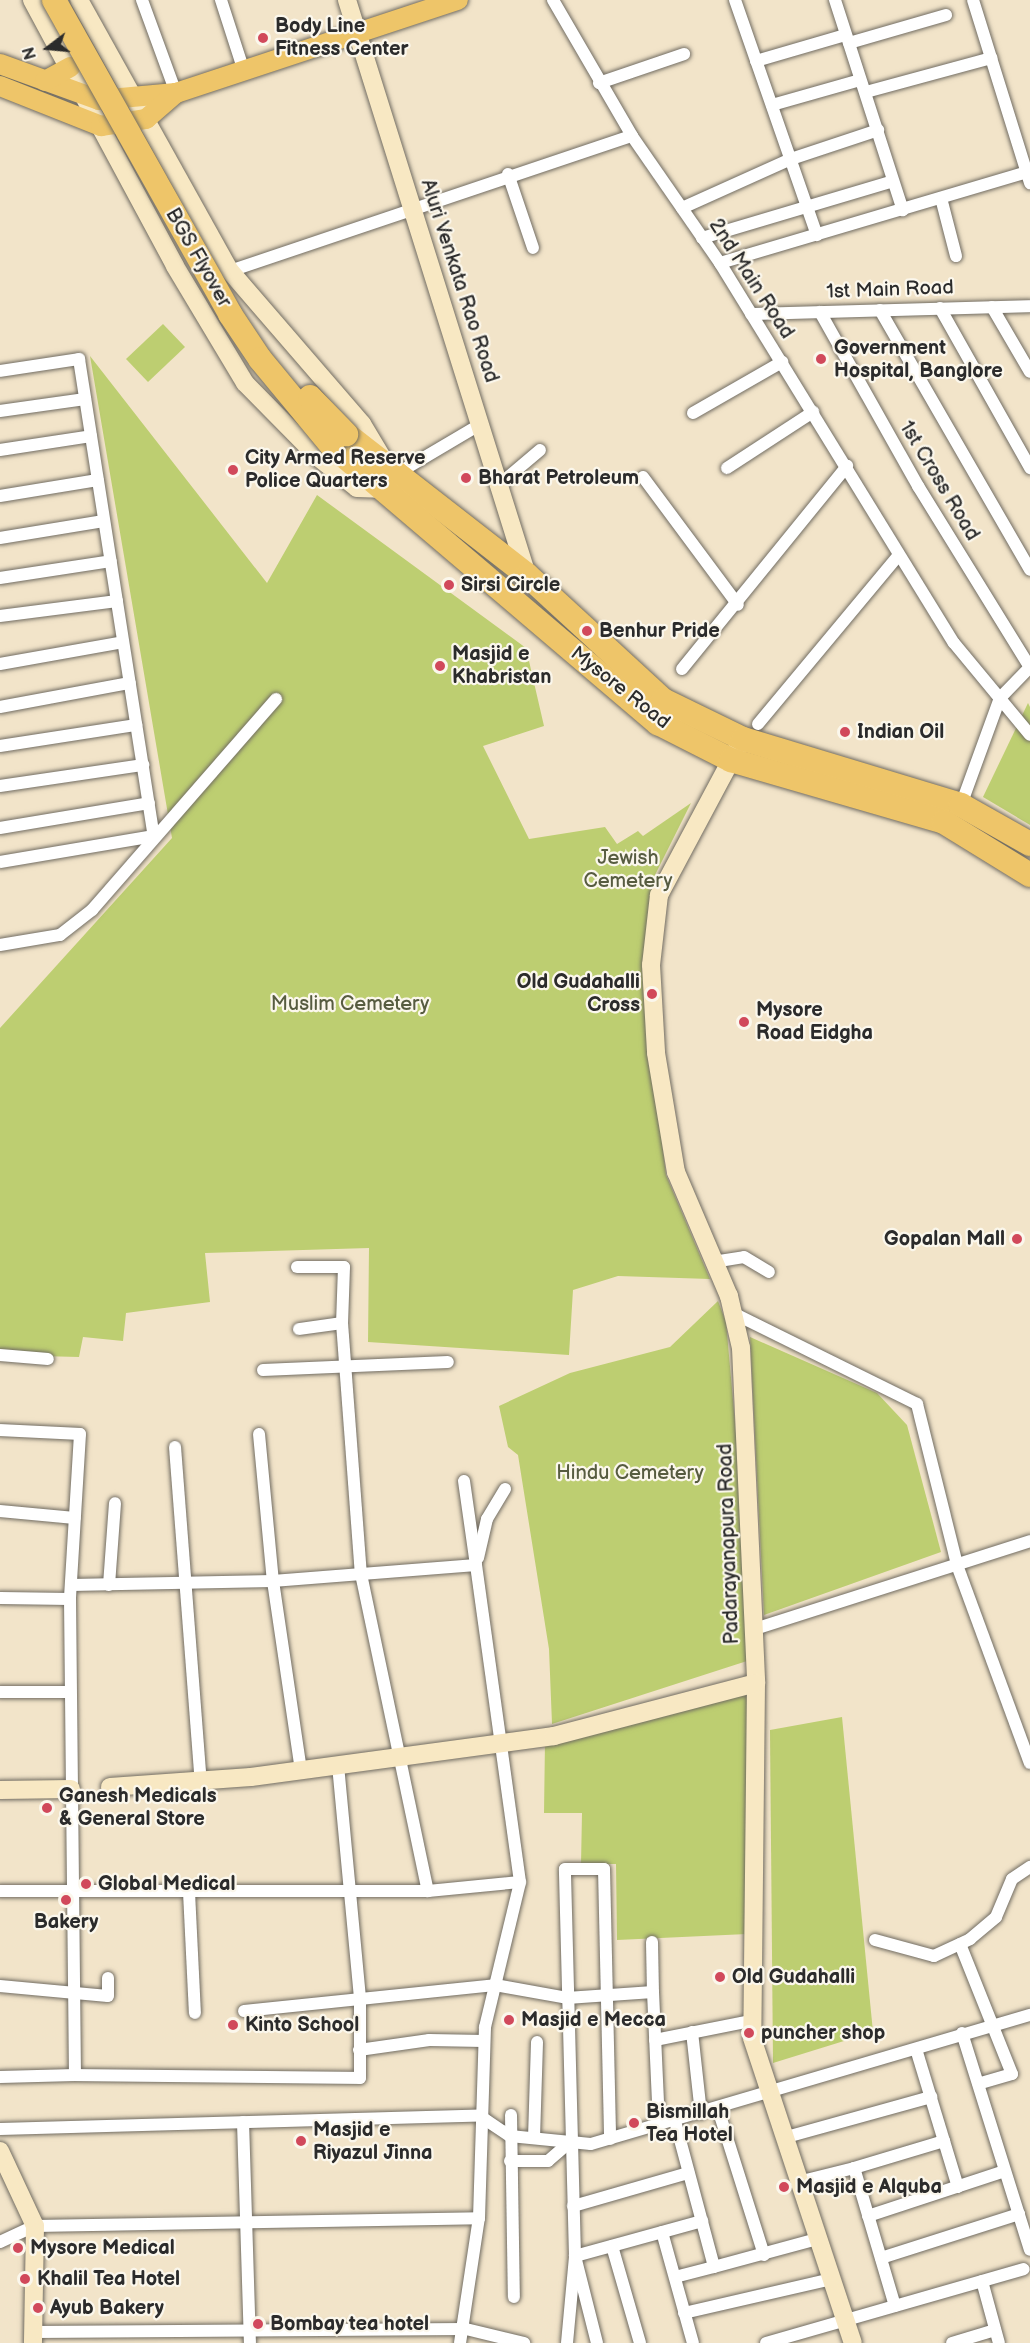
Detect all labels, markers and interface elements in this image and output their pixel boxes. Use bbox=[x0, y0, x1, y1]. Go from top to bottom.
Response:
place label: Body Line Fitness Center bbox=[275, 14, 408, 61]
north arrow bbox=[18, 18, 78, 78]
marker: Body Line Fitness Center bbox=[256, 31, 270, 45]
text: N bbox=[19, 45, 41, 62]
street label: Aluri Venkata Rao Road bbox=[415, 176, 503, 386]
street label: BGS Flyover bbox=[160, 204, 236, 312]
street label: 2nd Main Road bbox=[703, 214, 799, 344]
street label: 1st Main Road bbox=[826, 276, 954, 304]
place label: Government Hospital, Banglore bbox=[834, 336, 1003, 383]
marker: Government Hospital, Banglore bbox=[812, 350, 830, 368]
street label: 1st Cross Road bbox=[894, 417, 984, 545]
place label: City Armed Reserve Police Quarters bbox=[245, 446, 426, 493]
marker: City Armed Reserve Police Quarters bbox=[226, 463, 240, 477]
place label: Bharat Petroleum bbox=[478, 466, 639, 490]
marker: Bharat Petroleum bbox=[459, 471, 473, 485]
place label: Sirsi Circle bbox=[461, 573, 560, 597]
marker: Sirsi Circle bbox=[442, 578, 456, 592]
place label: Benhur Pride bbox=[599, 619, 720, 643]
marker: Benhur Pride bbox=[580, 624, 594, 638]
place label: Masjid e Khabristan bbox=[452, 642, 551, 689]
street label: Mysore Road bbox=[565, 642, 675, 734]
marker: Masjid e Khabristan bbox=[433, 659, 447, 673]
place label: Indian Oil bbox=[857, 720, 944, 744]
marker: Indian Oil bbox=[838, 725, 852, 739]
park label: Jewish Cemetery bbox=[583, 846, 673, 893]
place label: Old Gudahalli Cross bbox=[517, 970, 640, 1017]
marker: Old Gudahalli Cross bbox=[645, 987, 659, 1001]
park label: Muslim Cemetery bbox=[271, 992, 429, 1016]
place label: Mysore Road Eidgha bbox=[756, 999, 873, 1046]
marker: Mysore Road Eidgha bbox=[737, 1015, 751, 1029]
place label: Gopalan Mall bbox=[884, 1227, 1005, 1251]
marker: Gopalan Mall bbox=[1010, 1232, 1024, 1246]
street label: Padarayanapura Road bbox=[714, 1443, 744, 1645]
park label: Hindu Cemetery bbox=[556, 1461, 704, 1485]
place label: Ganesh Medicals & General Store bbox=[59, 1784, 217, 1831]
marker: Ganesh Medicals & General Store bbox=[40, 1801, 54, 1815]
place label: Global Medical bbox=[98, 1872, 236, 1896]
marker: Global Medical bbox=[79, 1877, 93, 1891]
marker: Bakery bbox=[59, 1893, 73, 1907]
place label: Bakery bbox=[34, 1910, 98, 1934]
place label: Old Gudahalli bbox=[732, 1965, 855, 1989]
marker: Old Gudahalli bbox=[713, 1970, 727, 1984]
place label: Masjid e Mecca bbox=[521, 2008, 666, 2032]
place label: Kinto School bbox=[245, 2013, 359, 2037]
marker: Masjid e Mecca bbox=[502, 2013, 516, 2027]
marker: Kinto School bbox=[226, 2018, 240, 2032]
place label: puncher shop bbox=[761, 2021, 885, 2045]
marker: puncher shop bbox=[742, 2026, 756, 2040]
place label: Bismillah Tea Hotel bbox=[646, 2100, 733, 2147]
marker: Bismillah Tea Hotel bbox=[627, 2116, 641, 2130]
place label: Masjid e Riyazul Jinna bbox=[313, 2118, 433, 2165]
marker: Masjid e Riyazul Jinna bbox=[294, 2134, 308, 2148]
place label: Masjid e Alquba bbox=[796, 2175, 942, 2199]
marker: Masjid e Alquba bbox=[777, 2180, 791, 2194]
place label: Mysore Medical bbox=[30, 2236, 175, 2260]
marker: Mysore Medical bbox=[11, 2241, 25, 2255]
place label: Khalil Tea Hotel bbox=[37, 2267, 180, 2291]
marker: Khalil Tea Hotel bbox=[18, 2272, 32, 2286]
place label: Ayub Bakery bbox=[50, 2296, 164, 2320]
marker: Ayub Bakery bbox=[31, 2301, 45, 2315]
place label: Bombay tea hotel bbox=[270, 2312, 430, 2336]
marker: Bombay tea hotel bbox=[251, 2317, 265, 2331]

